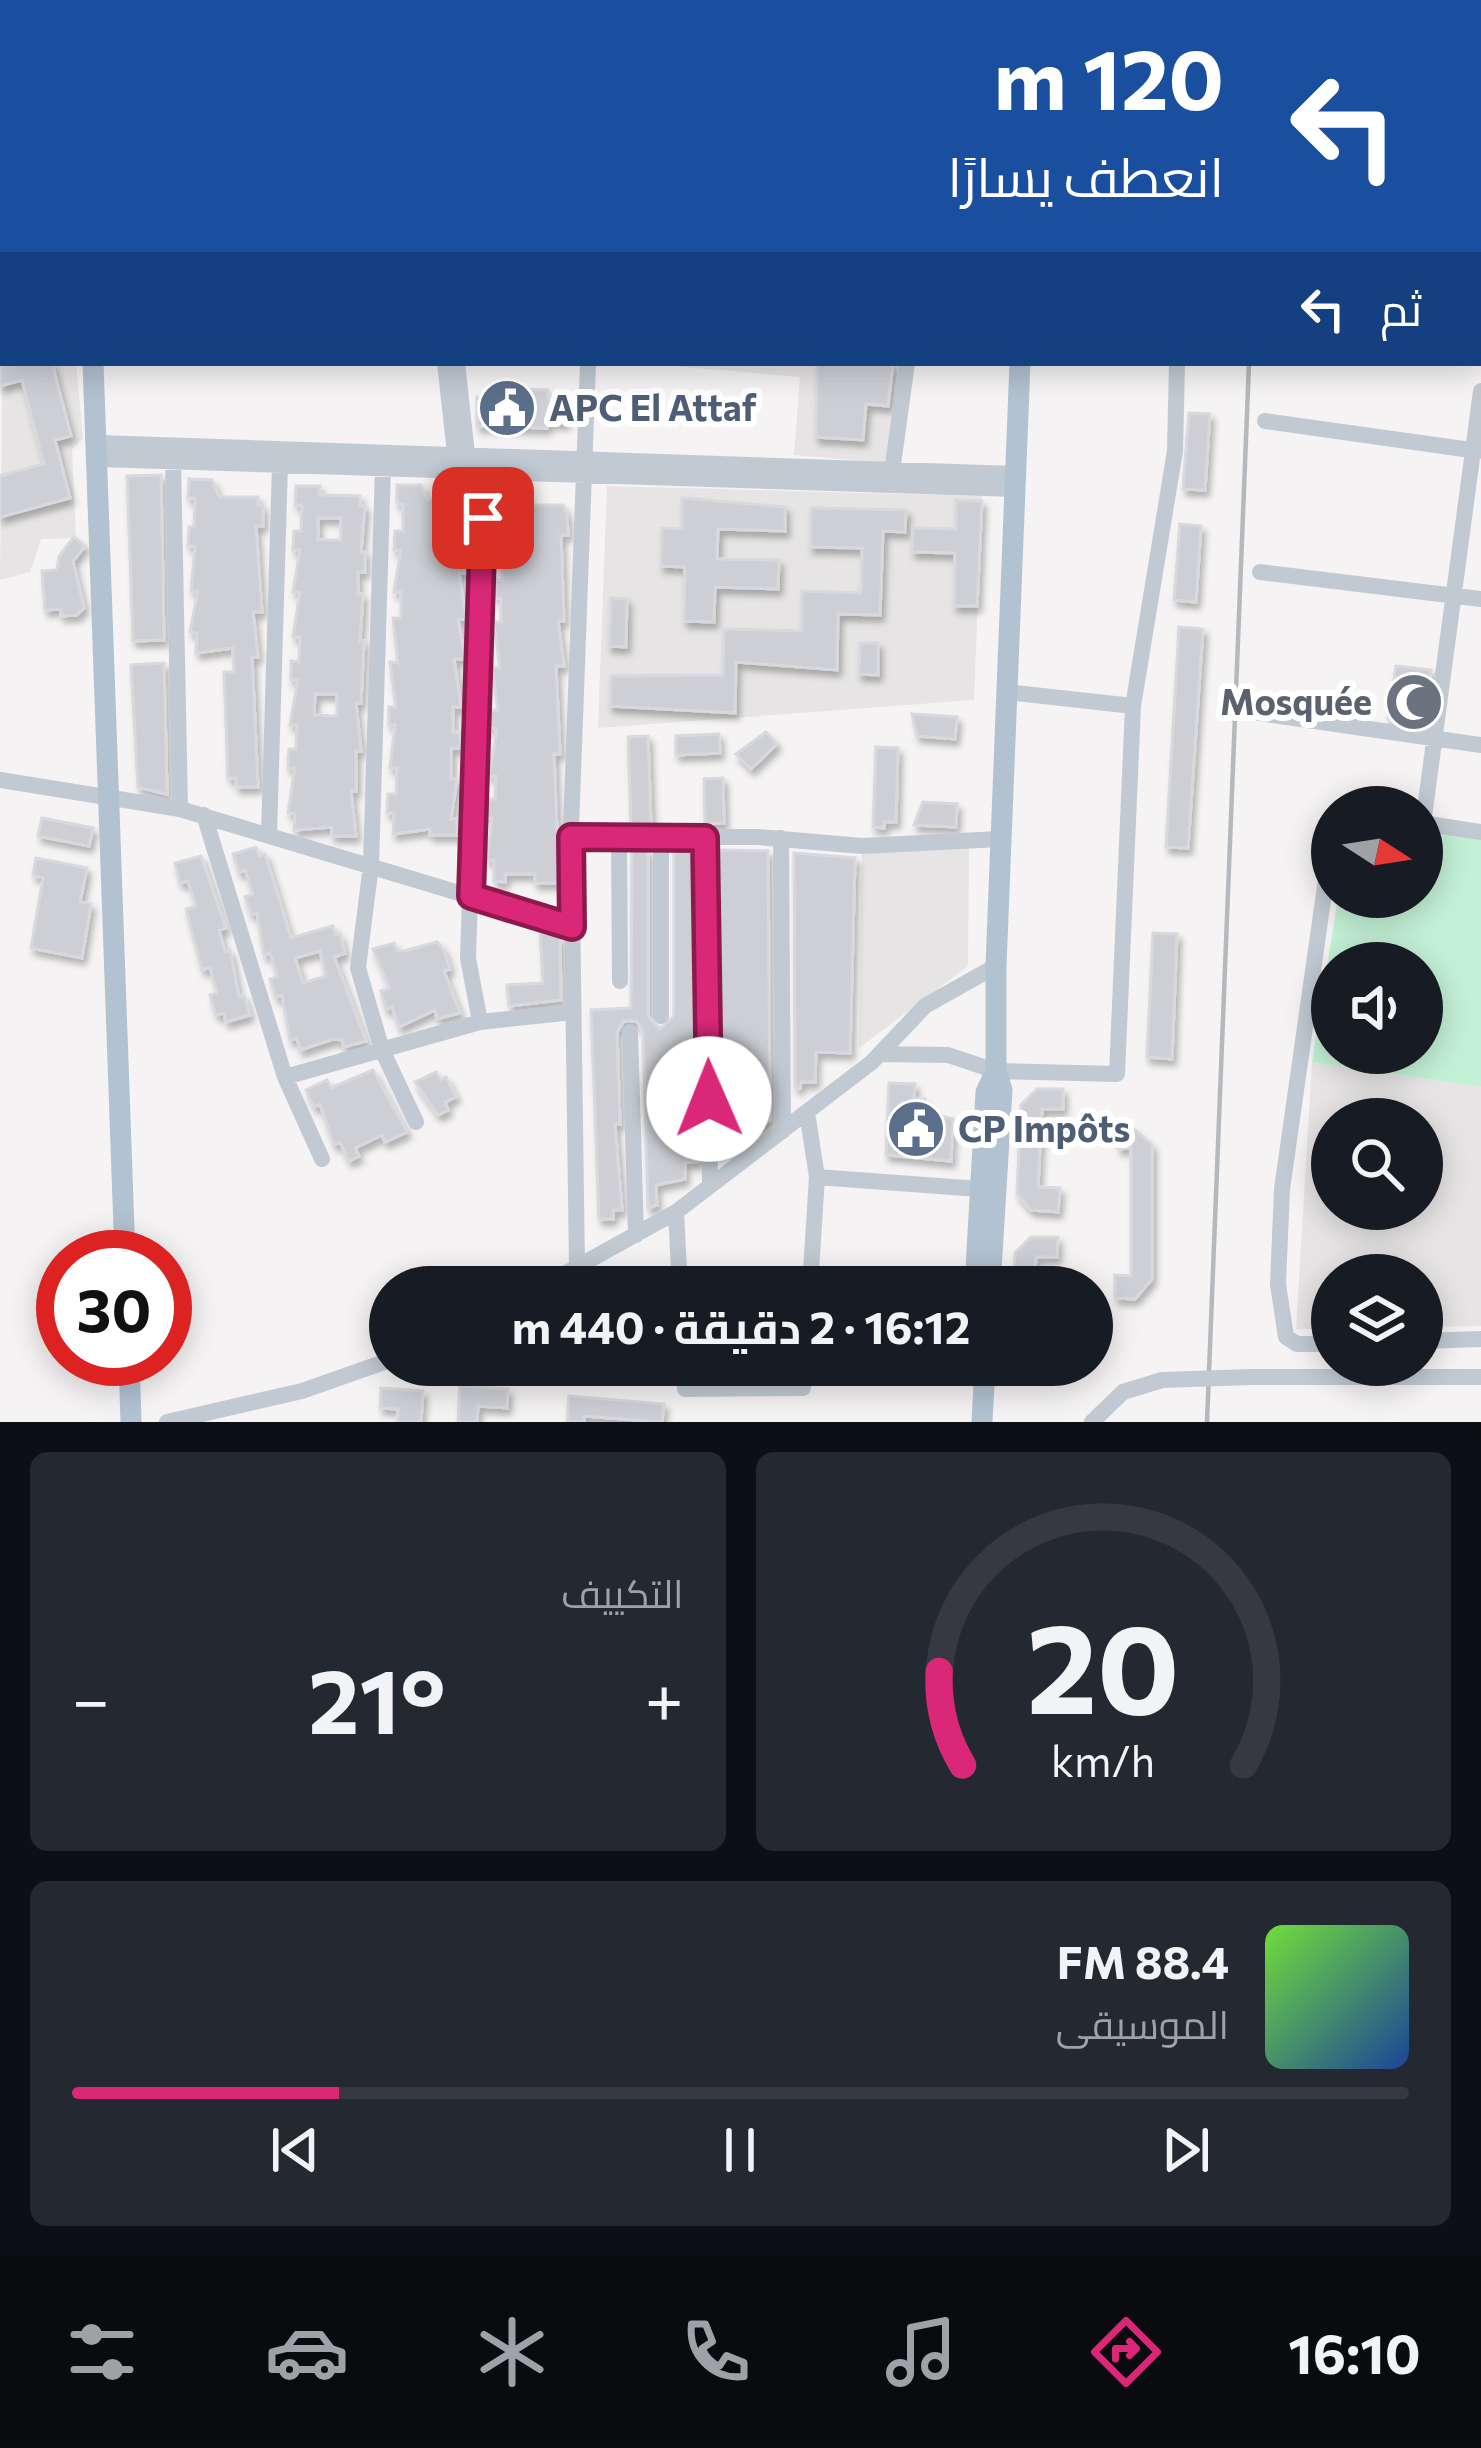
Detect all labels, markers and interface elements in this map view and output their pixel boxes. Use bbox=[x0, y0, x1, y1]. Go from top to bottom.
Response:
text: 120 m bbox=[994, 25, 1224, 127]
icon: left bbox=[1266, 48, 1422, 204]
text: انعطف يسارًا bbox=[947, 142, 1224, 208]
icon: left bbox=[1290, 276, 1356, 342]
text: ثم bbox=[1380, 280, 1422, 335]
public building icon: APC El Attaf bbox=[476, 377, 538, 439]
place label: APC El Attaf bbox=[549, 384, 757, 428]
pin bbox=[432, 467, 534, 569]
icon: arrive bbox=[450, 485, 516, 551]
mosque icon: Mosquée bbox=[1383, 671, 1445, 733]
place label: Mosquée bbox=[1220, 678, 1372, 722]
north arrow bbox=[1311, 786, 1443, 918]
map controls bbox=[1311, 786, 1443, 1386]
button: sound bbox=[1311, 942, 1443, 1074]
position arrow bbox=[646, 1036, 772, 1162]
public building icon: CP Impôts bbox=[885, 1098, 947, 1160]
button: search bbox=[1311, 1098, 1443, 1230]
place label: CP Impôts bbox=[958, 1105, 1130, 1149]
speed limit sign: 30 bbox=[36, 1230, 192, 1386]
button: layers bbox=[1311, 1254, 1443, 1386]
text: 16:12 · 2 دقيقة · 440 m bbox=[512, 1298, 970, 1353]
text: التكييف bbox=[561, 1568, 684, 1616]
text: 20 bbox=[1027, 1587, 1180, 1740]
text: 21° bbox=[308, 1642, 446, 1753]
text: − bbox=[72, 1657, 110, 1738]
text: + bbox=[645, 1657, 683, 1738]
text: km/h bbox=[1051, 1732, 1155, 1785]
text: 88.4 FM bbox=[1057, 1933, 1229, 1988]
text: الموسيقى bbox=[1056, 1999, 1229, 2047]
icon: previous bbox=[262, 2117, 328, 2183]
icon: pause bbox=[707, 2117, 773, 2183]
icon: next bbox=[1153, 2117, 1219, 2183]
icon: filters bbox=[60, 2310, 144, 2394]
icon: car bbox=[265, 2310, 349, 2394]
icon: climate bbox=[470, 2310, 554, 2394]
icon: phone bbox=[674, 2310, 758, 2394]
icon: music bbox=[879, 2310, 963, 2394]
icon: directions bbox=[1084, 2310, 1168, 2394]
text: 16:10 bbox=[1288, 2319, 1421, 2385]

